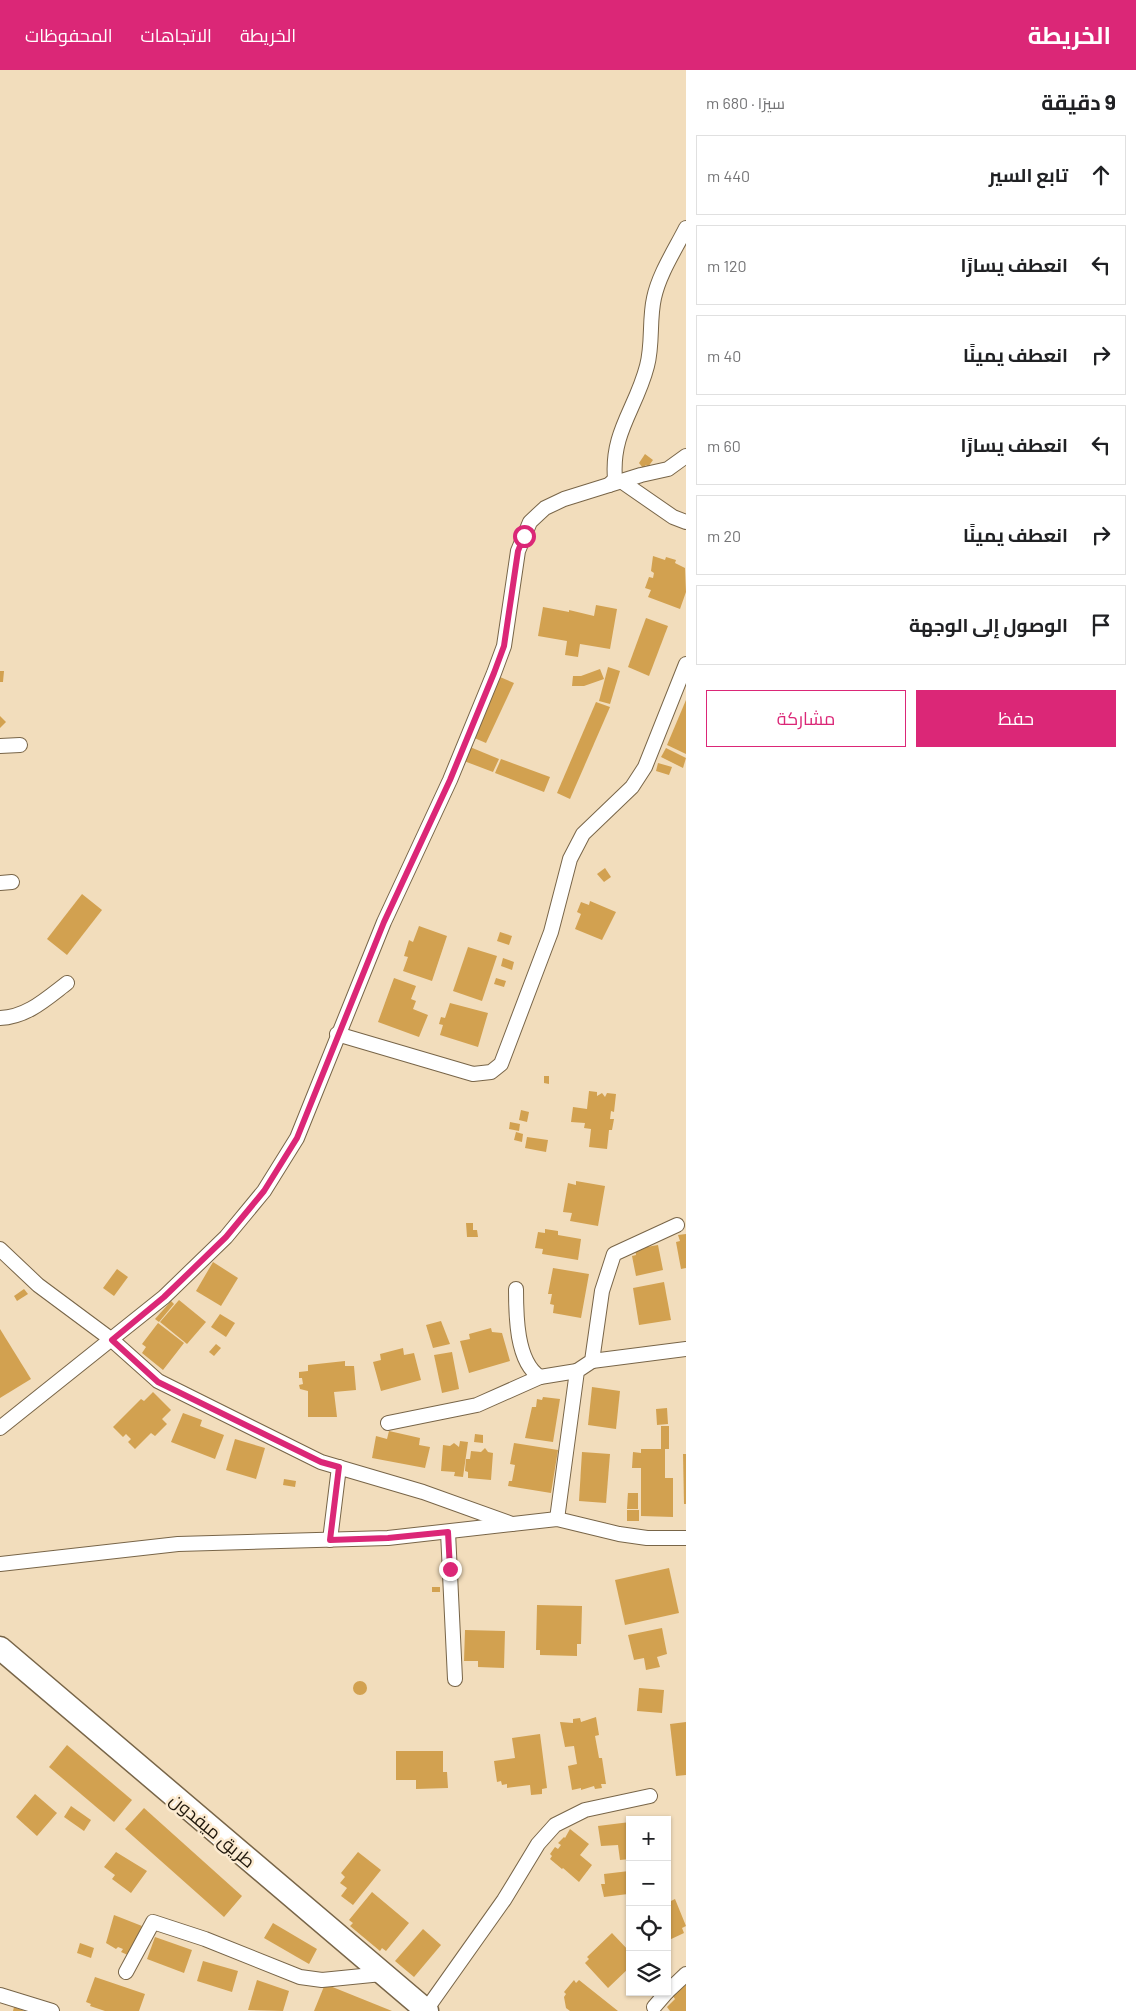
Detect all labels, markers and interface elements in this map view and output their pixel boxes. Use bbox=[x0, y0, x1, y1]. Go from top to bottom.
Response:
text: الخريطة bbox=[1028, 20, 1111, 49]
text: المحفوظات bbox=[25, 24, 113, 46]
text: الاتجاهات bbox=[141, 24, 212, 46]
text: الخريطة bbox=[240, 24, 296, 46]
text: 9 دقيقة bbox=[1041, 89, 1116, 114]
text: سيرًا · 680 m bbox=[706, 93, 785, 112]
icon: ahead bbox=[1087, 161, 1115, 189]
text: تابع السير bbox=[989, 163, 1068, 186]
text: 440 m bbox=[707, 166, 750, 185]
icon: left bbox=[1087, 251, 1115, 279]
text: انعطف يسارًا bbox=[961, 253, 1068, 276]
text: 120 m bbox=[707, 256, 747, 275]
icon: right bbox=[1087, 341, 1115, 369]
text: انعطف يمينًا bbox=[963, 343, 1068, 366]
text: 40 m bbox=[707, 346, 741, 365]
icon: left bbox=[1087, 431, 1115, 459]
text: انعطف يسارًا bbox=[961, 433, 1068, 456]
text: 60 m bbox=[707, 436, 741, 455]
icon: right bbox=[1087, 521, 1115, 549]
text: انعطف يمينًا bbox=[963, 523, 1068, 546]
route start bbox=[513, 525, 536, 548]
text: 20 m bbox=[707, 526, 741, 545]
icon: arrive bbox=[1087, 611, 1115, 639]
text: الوصول إلى الوجهة bbox=[909, 613, 1068, 636]
button: مشاركة bbox=[706, 690, 906, 747]
button: حفظ bbox=[916, 690, 1116, 747]
route end bbox=[439, 1558, 462, 1581]
street label: طريق ميفدون bbox=[165, 1788, 260, 1874]
map controls bbox=[626, 1816, 671, 1996]
button: + bbox=[626, 1816, 671, 1861]
button: − bbox=[626, 1861, 671, 1906]
button: locate bbox=[626, 1906, 671, 1951]
button: layers bbox=[626, 1951, 671, 1996]

